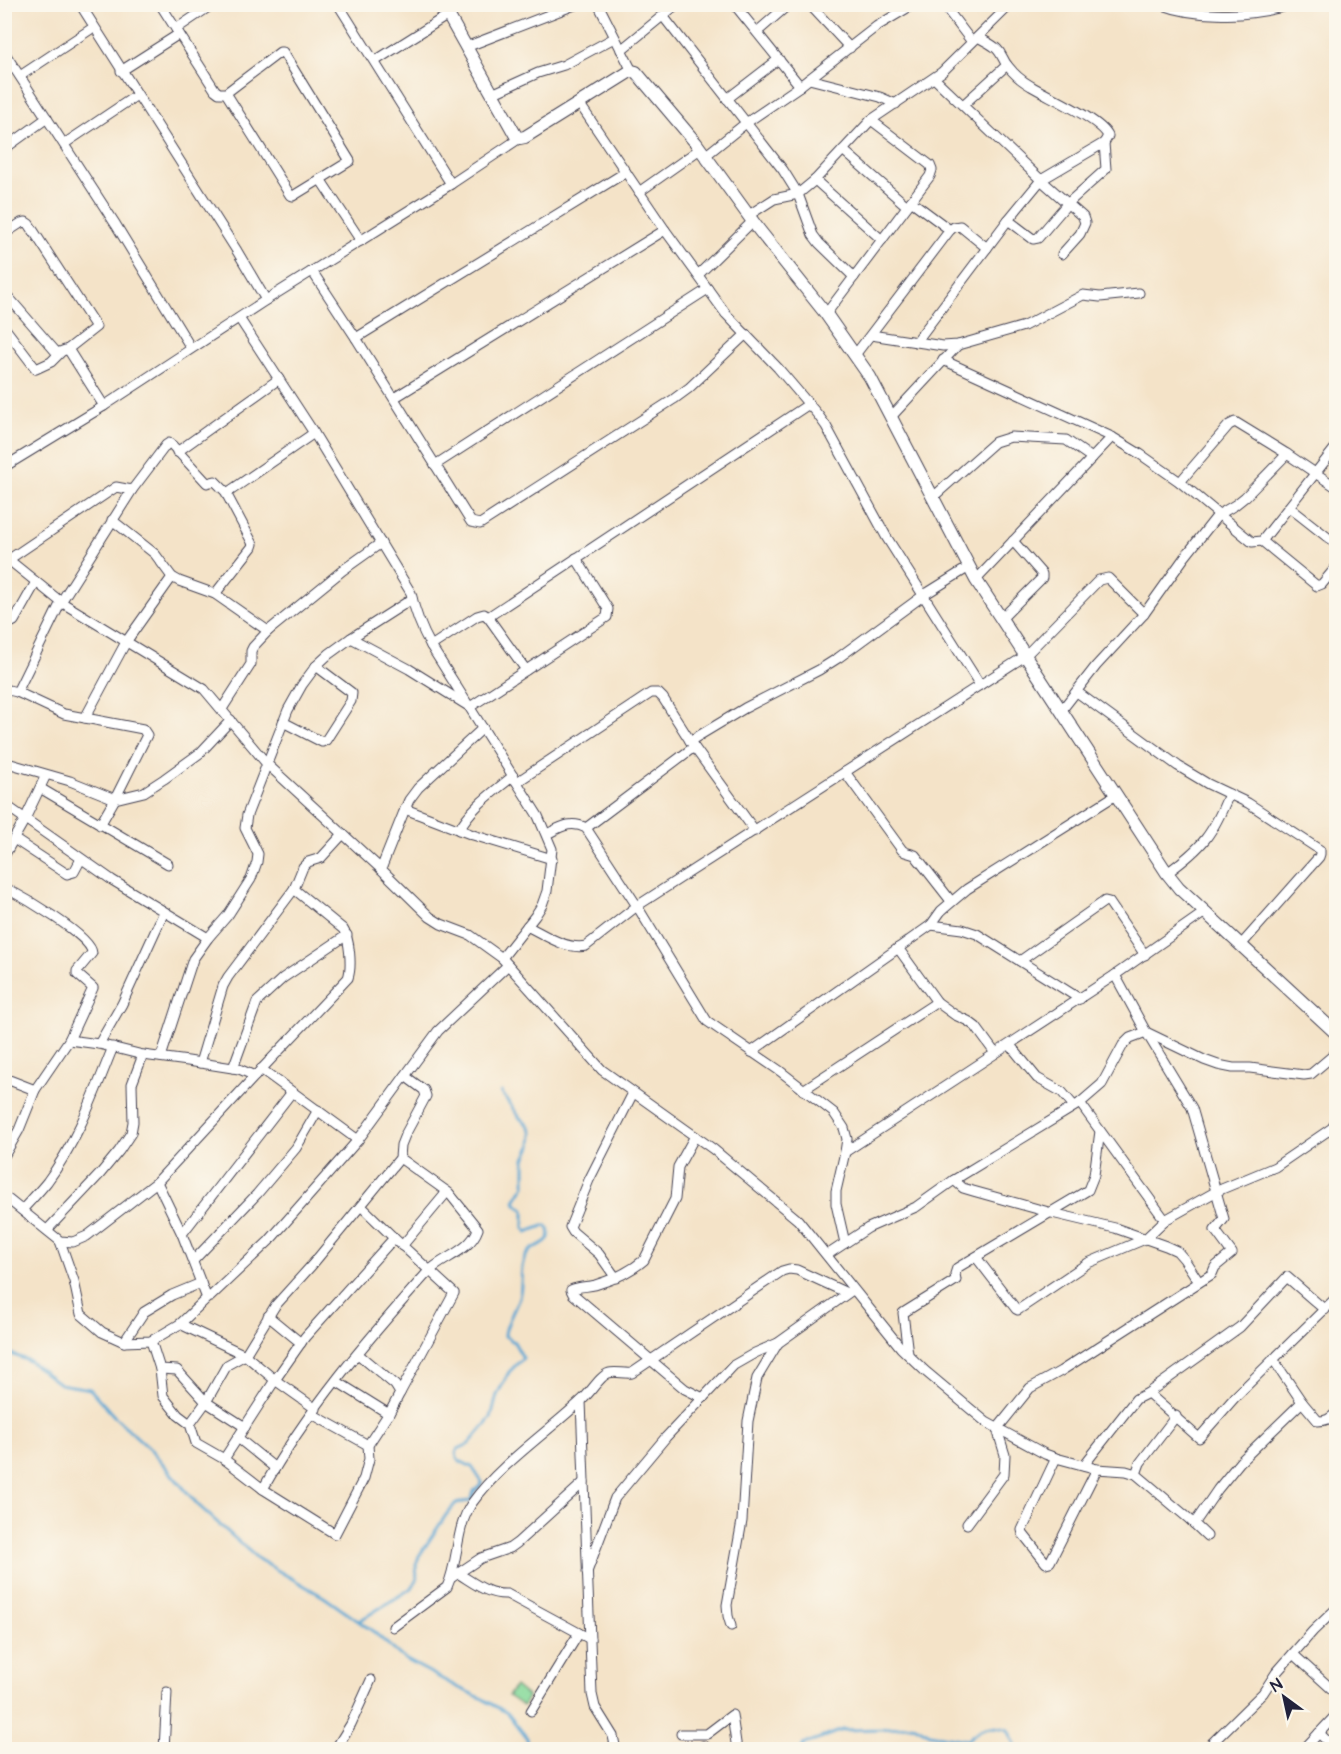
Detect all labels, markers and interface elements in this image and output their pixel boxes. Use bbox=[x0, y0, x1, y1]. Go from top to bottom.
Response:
north arrow bbox=[1254, 1667, 1314, 1727]
text: N bbox=[1266, 1673, 1287, 1697]

